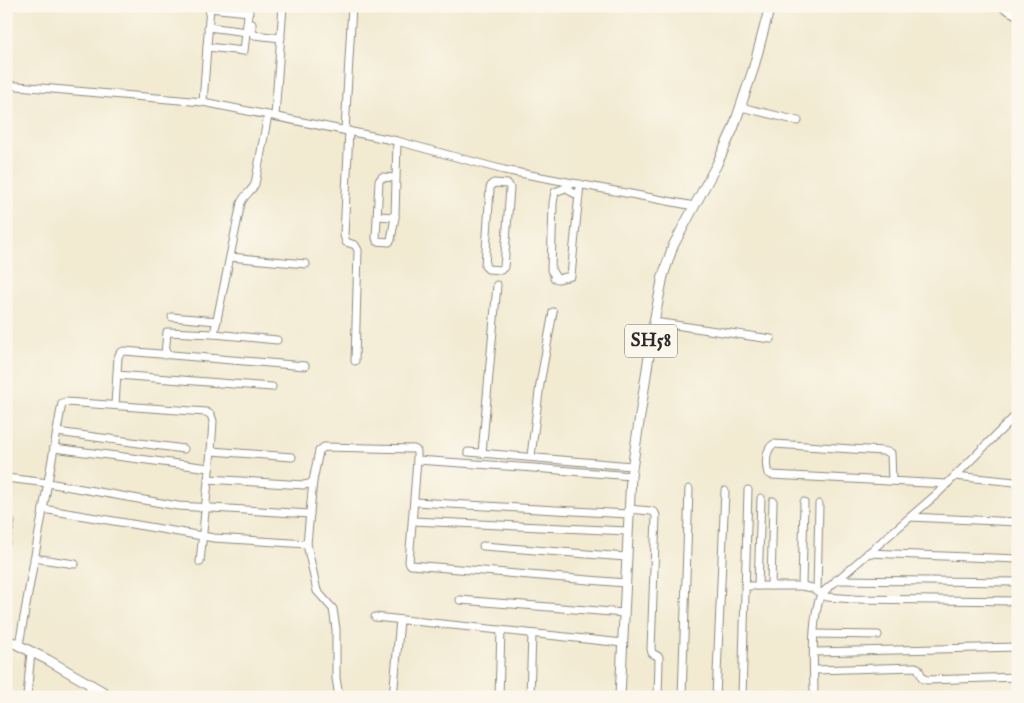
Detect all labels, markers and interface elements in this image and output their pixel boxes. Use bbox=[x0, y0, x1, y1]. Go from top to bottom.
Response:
road number: SH58 bbox=[625, 324, 677, 358]

